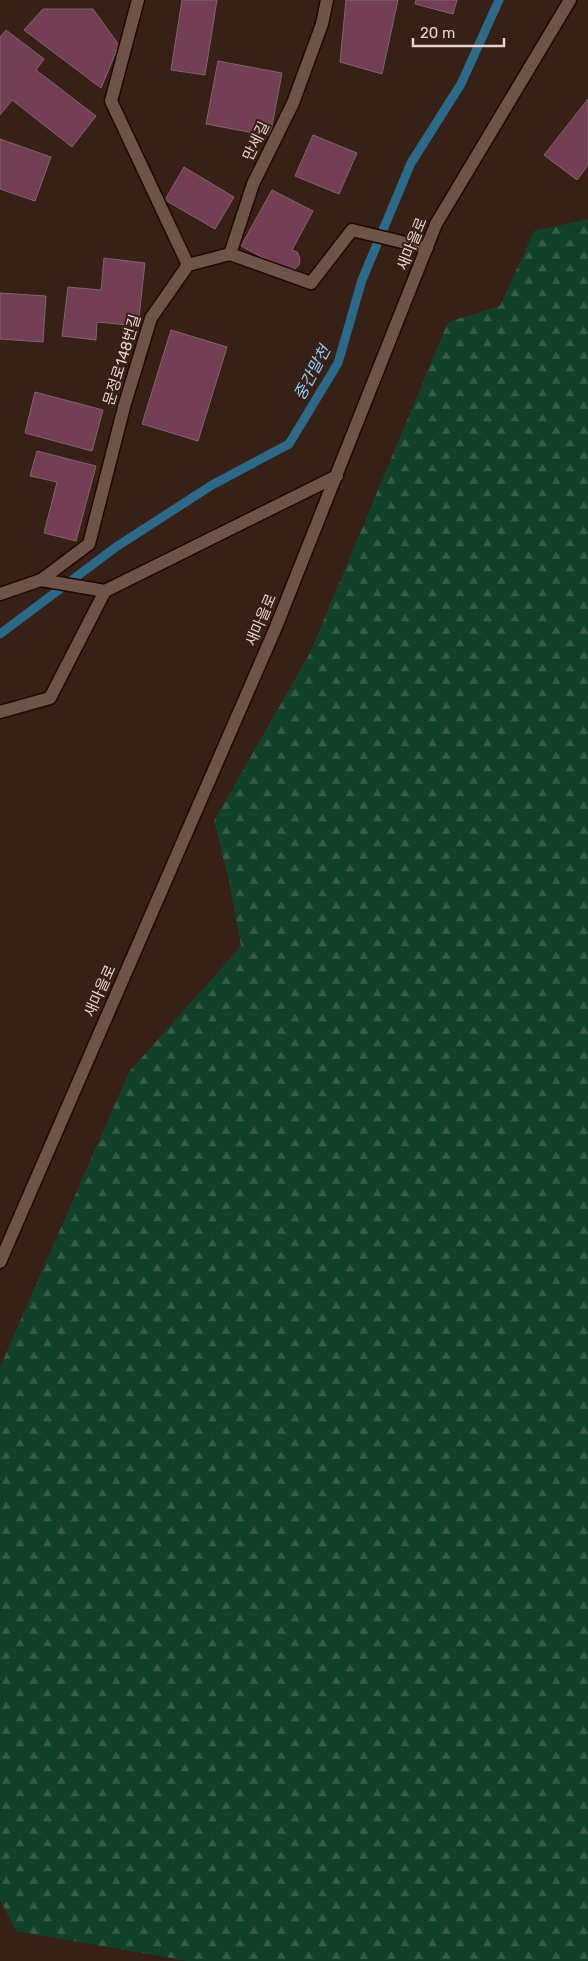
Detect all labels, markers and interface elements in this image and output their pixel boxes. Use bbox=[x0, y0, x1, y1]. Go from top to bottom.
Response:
scale bar bbox=[413, 15, 504, 47]
text: 20 m bbox=[420, 24, 455, 42]
street label: 만세길 bbox=[239, 118, 273, 164]
street label: 새마을로 bbox=[393, 215, 431, 273]
street label: 문정로148번길 bbox=[100, 312, 144, 408]
water label: 중간말천 bbox=[290, 341, 335, 403]
street label: 새마을로 bbox=[242, 591, 280, 649]
street label: 새마을로 bbox=[81, 962, 119, 1020]

